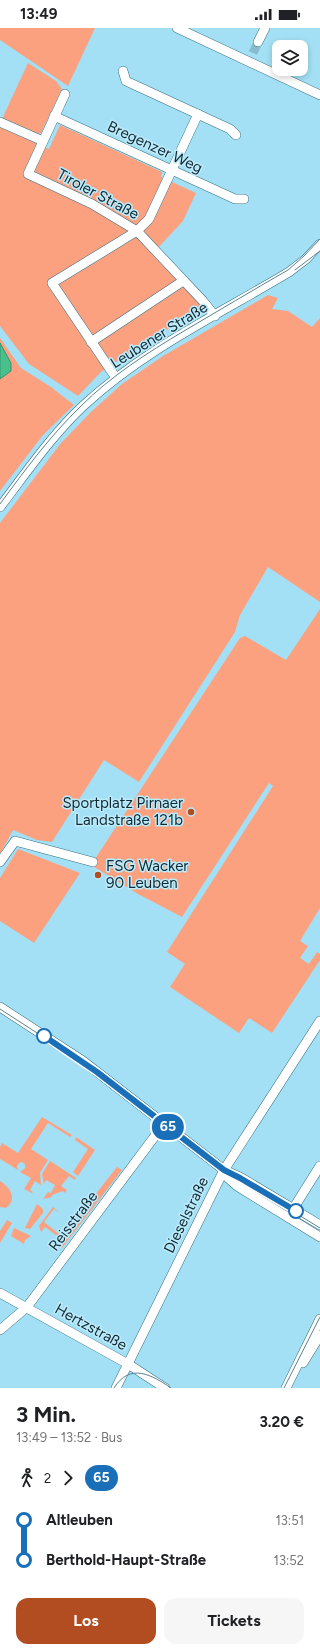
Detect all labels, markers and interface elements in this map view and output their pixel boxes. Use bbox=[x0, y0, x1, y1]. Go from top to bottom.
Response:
text: 13:49 bbox=[20, 5, 57, 23]
map controls bbox=[272, 40, 308, 76]
button: layers bbox=[272, 40, 308, 76]
street label: Bregenzer Weg bbox=[105, 117, 205, 177]
street label: Tiroler Straße bbox=[54, 165, 142, 223]
street label: Leubener Straße bbox=[107, 298, 211, 372]
place label: Sportplatz Pirnaer Landstraße 121b bbox=[62, 794, 183, 829]
marker: Sportplatz Pirnaer Landstraße 121b bbox=[186, 807, 196, 817]
place label: FSG Wacker 90 Leuben bbox=[106, 857, 188, 892]
marker: FSG Wacker 90 Leuben bbox=[93, 870, 103, 880]
unlabelled marker bbox=[36, 1028, 52, 1044]
line badge: 65 bbox=[150, 1114, 186, 1140]
text: 65 bbox=[160, 1118, 176, 1135]
street label: Dieselstraße bbox=[160, 1174, 212, 1256]
street label: Reisstraße bbox=[45, 1188, 101, 1254]
unlabelled marker bbox=[288, 1203, 304, 1219]
street label: Hertzstraße bbox=[52, 1300, 130, 1354]
text: 3 Min. bbox=[16, 1401, 76, 1428]
text: 3.20 € bbox=[260, 1413, 304, 1431]
text: 13:49 – 13:52 · Bus bbox=[16, 1430, 122, 1445]
icon: walk bbox=[16, 1467, 38, 1489]
icon: forward bbox=[57, 1467, 79, 1489]
text: 65 bbox=[93, 1469, 110, 1486]
text: 2 bbox=[44, 1471, 51, 1486]
text: Altleuben bbox=[46, 1511, 113, 1529]
text: 13:51 bbox=[275, 1513, 304, 1528]
text: Berthold-Haupt-Straße bbox=[46, 1551, 206, 1569]
text: 13:52 bbox=[274, 1553, 304, 1568]
button: Los bbox=[16, 1598, 156, 1644]
button: Tickets bbox=[164, 1598, 304, 1644]

